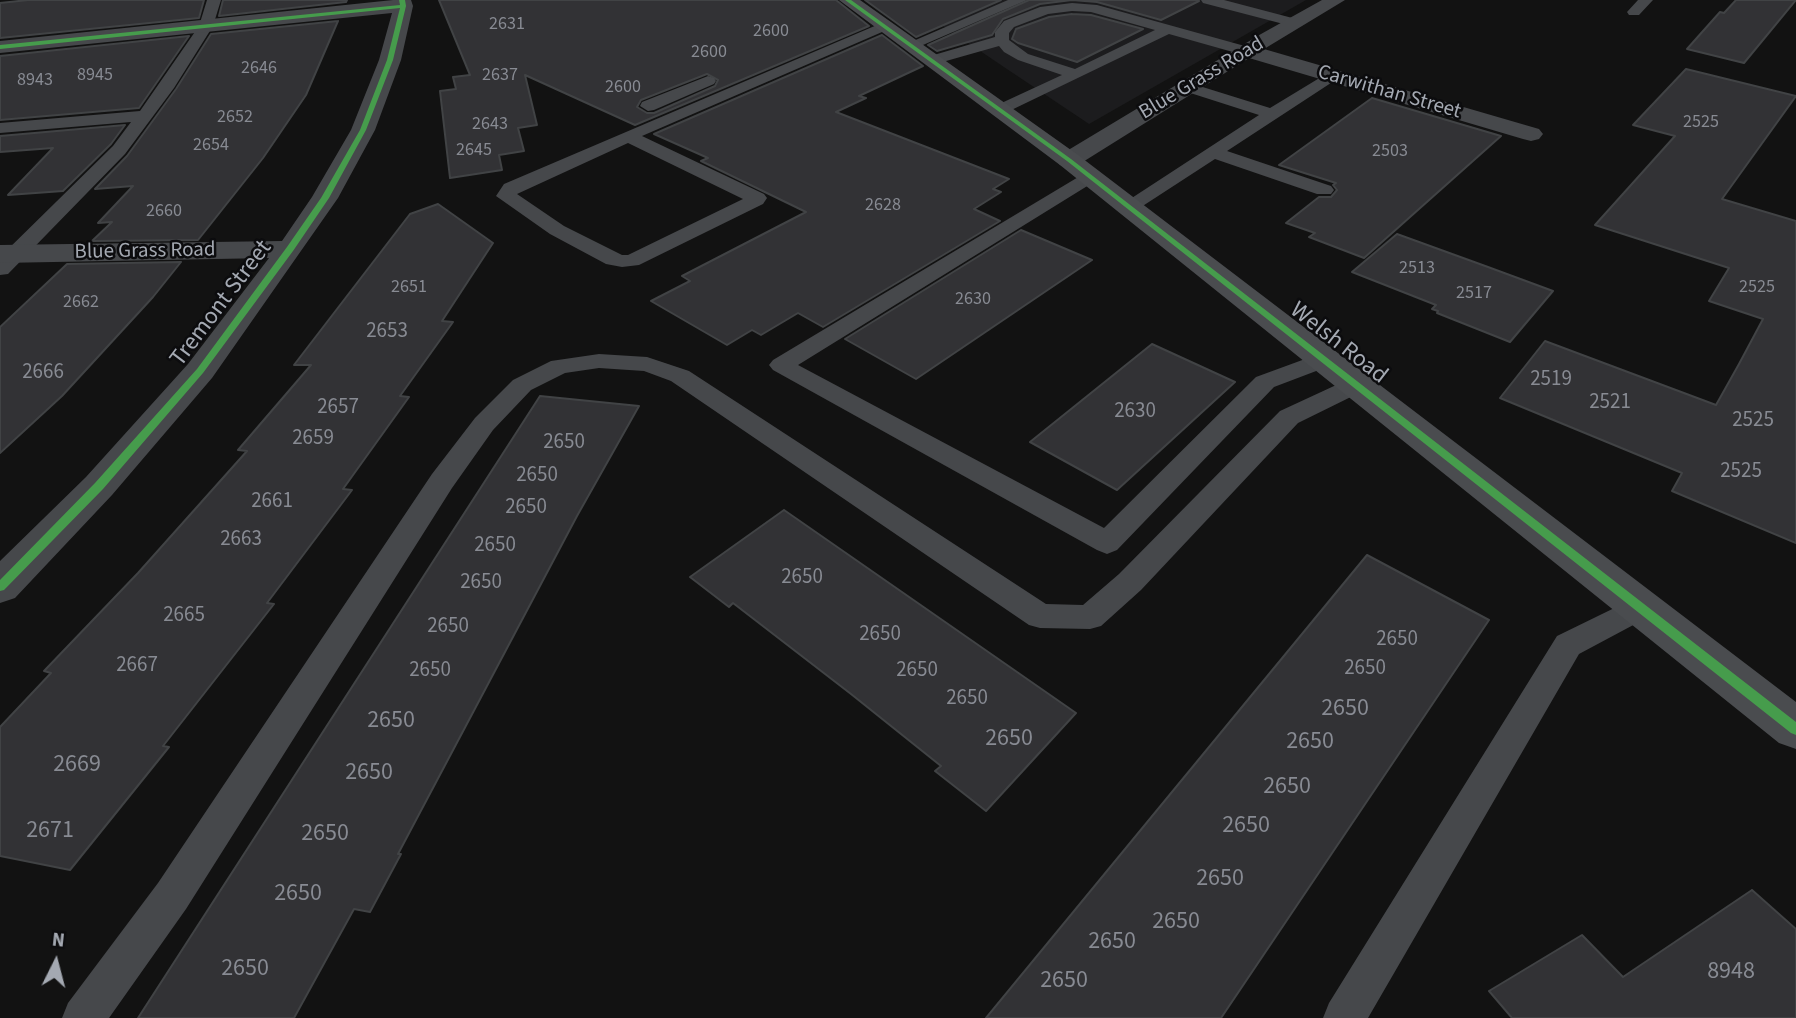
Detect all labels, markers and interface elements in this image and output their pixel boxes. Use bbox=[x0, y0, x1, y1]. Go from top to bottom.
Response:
house number: 2631 bbox=[489, 14, 525, 36]
house number: 2600 bbox=[753, 21, 789, 43]
street label: Blue Grass Road bbox=[1135, 32, 1269, 126]
house number: 2600 bbox=[691, 42, 727, 64]
house number: 2646 bbox=[241, 58, 277, 80]
street label: Carwithan Street bbox=[1314, 61, 1464, 125]
house number: 8945 bbox=[77, 65, 113, 87]
house number: 2637 bbox=[482, 65, 518, 87]
house number: 8943 bbox=[17, 70, 53, 92]
house number: 2600 bbox=[605, 77, 641, 99]
house number: 2652 bbox=[217, 107, 253, 129]
house number: 2525 bbox=[1683, 112, 1719, 134]
house number: 2643 bbox=[472, 114, 508, 136]
house number: 2654 bbox=[193, 135, 229, 157]
house number: 2645 bbox=[456, 140, 492, 162]
house number: 2503 bbox=[1372, 141, 1408, 163]
house number: 2628 bbox=[865, 195, 901, 217]
house number: 2660 bbox=[146, 201, 182, 223]
street label: Tremont Street bbox=[165, 235, 279, 373]
street label: Blue Grass Road bbox=[74, 238, 216, 266]
house number: 2513 bbox=[1399, 258, 1435, 280]
house number: 2651 bbox=[391, 277, 427, 299]
house number: 2525 bbox=[1739, 277, 1775, 299]
house number: 2517 bbox=[1456, 283, 1492, 305]
house number: 2630 bbox=[955, 289, 991, 311]
house number: 2662 bbox=[63, 292, 99, 314]
street label: Welsh Road bbox=[1283, 297, 1393, 391]
house number: 2653 bbox=[366, 319, 408, 345]
house number: 2666 bbox=[22, 360, 64, 386]
house number: 2519 bbox=[1530, 367, 1572, 393]
house number: 2521 bbox=[1589, 390, 1631, 416]
house number: 2657 bbox=[317, 395, 359, 421]
house number: 2630 bbox=[1114, 399, 1156, 425]
house number: 2525 bbox=[1732, 408, 1774, 434]
house number: 2659 bbox=[292, 426, 334, 452]
house number: 2650 bbox=[543, 430, 585, 456]
house number: 2525 bbox=[1720, 459, 1762, 485]
house number: 2650 bbox=[516, 463, 558, 489]
house number: 2661 bbox=[251, 489, 293, 515]
house number: 2650 bbox=[505, 495, 547, 521]
house number: 2663 bbox=[220, 527, 262, 553]
house number: 2650 bbox=[474, 533, 516, 559]
house number: 2650 bbox=[781, 565, 823, 591]
house number: 2650 bbox=[460, 570, 502, 596]
house number: 2665 bbox=[163, 603, 205, 629]
house number: 2650 bbox=[427, 614, 469, 640]
house number: 2650 bbox=[859, 622, 901, 648]
house number: 2650 bbox=[1376, 627, 1418, 653]
house number: 2667 bbox=[116, 653, 158, 679]
house number: 2650 bbox=[1344, 656, 1386, 682]
house number: 2650 bbox=[409, 658, 451, 684]
house number: 2650 bbox=[896, 658, 938, 684]
house number: 2650 bbox=[946, 686, 988, 712]
house number: 2650 bbox=[1321, 696, 1369, 724]
house number: 2650 bbox=[367, 708, 415, 736]
house number: 2650 bbox=[985, 726, 1033, 754]
house number: 2650 bbox=[1286, 729, 1334, 757]
house number: 2669 bbox=[53, 752, 101, 780]
house number: 2650 bbox=[345, 760, 393, 788]
house number: 2650 bbox=[1263, 774, 1311, 802]
house number: 2650 bbox=[1222, 813, 1270, 841]
house number: 2671 bbox=[26, 818, 74, 846]
house number: 2650 bbox=[301, 821, 349, 849]
house number: 2650 bbox=[1196, 866, 1244, 894]
house number: 2650 bbox=[274, 881, 322, 909]
house number: 2650 bbox=[1152, 909, 1200, 937]
north arrow bbox=[21, 927, 91, 997]
text: N bbox=[51, 927, 66, 955]
house number: 2650 bbox=[1088, 929, 1136, 957]
house number: 2650 bbox=[221, 956, 269, 984]
house number: 8948 bbox=[1707, 959, 1755, 987]
house number: 2650 bbox=[1040, 968, 1088, 996]

